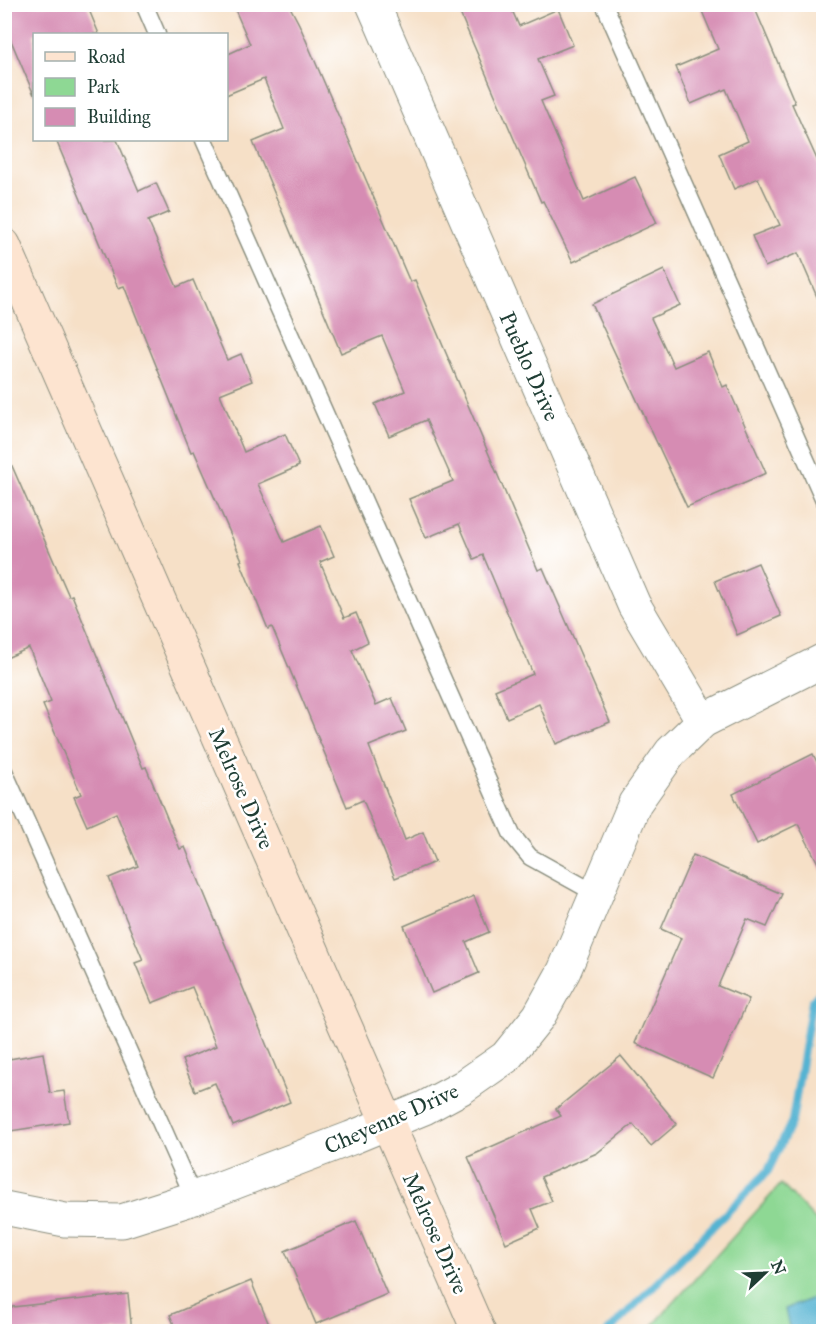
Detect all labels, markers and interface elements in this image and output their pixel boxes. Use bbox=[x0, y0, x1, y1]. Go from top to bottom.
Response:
legend bbox=[33, 33, 228, 141]
text: Road bbox=[87, 46, 125, 68]
text: Park bbox=[87, 76, 120, 98]
text: Building bbox=[87, 106, 151, 129]
street label: Pueblo Drive bbox=[493, 307, 566, 425]
street label: Melrose Drive bbox=[203, 723, 280, 853]
street label: Cheyenne Drive bbox=[320, 1077, 462, 1160]
street label: Melrose Drive bbox=[397, 1168, 474, 1298]
north arrow bbox=[735, 1243, 795, 1303]
text: N bbox=[767, 1257, 790, 1278]

